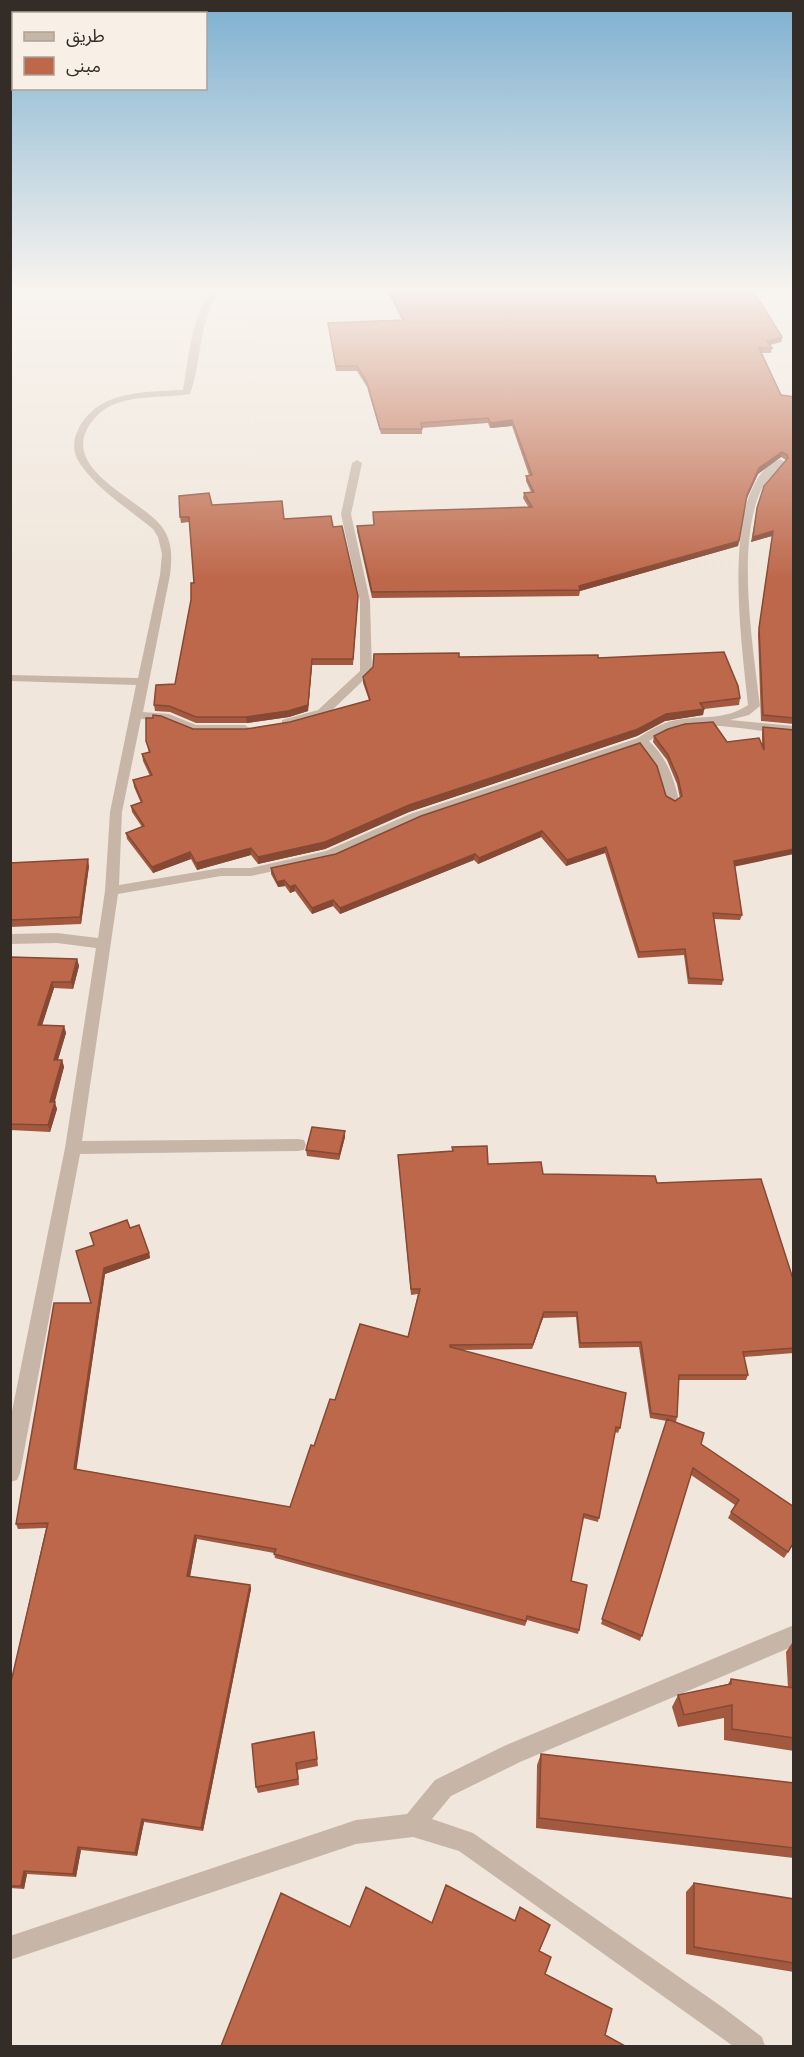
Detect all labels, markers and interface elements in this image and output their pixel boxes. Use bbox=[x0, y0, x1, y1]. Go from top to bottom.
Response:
legend bbox=[12, 12, 207, 90]
text: طريق bbox=[66, 23, 105, 47]
text: مبنى bbox=[66, 53, 101, 77]

